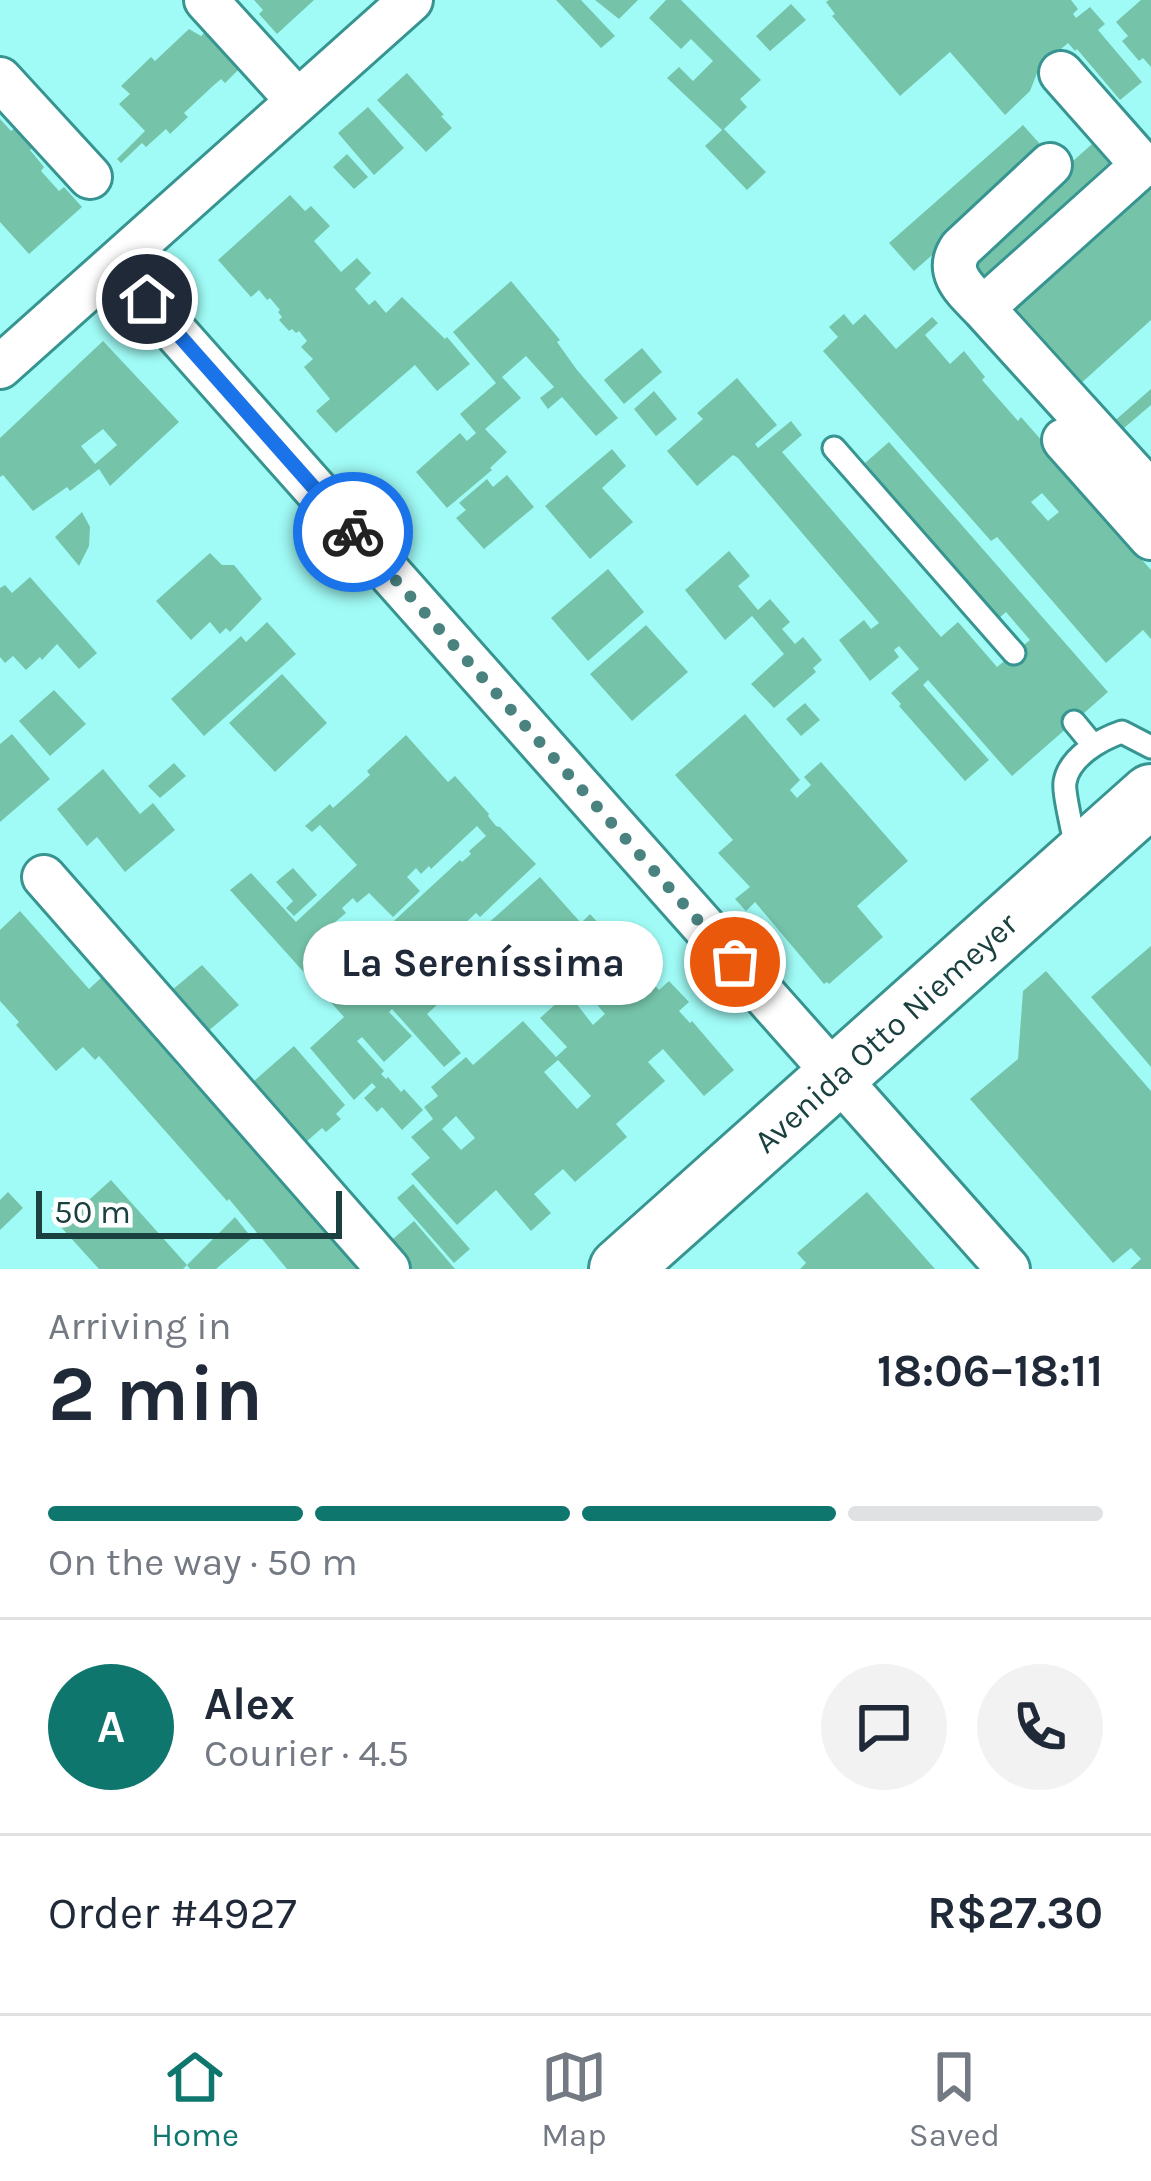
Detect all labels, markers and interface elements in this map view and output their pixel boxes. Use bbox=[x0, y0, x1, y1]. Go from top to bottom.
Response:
pin bbox=[96, 248, 198, 350]
icon: home bbox=[114, 266, 180, 332]
courier bbox=[293, 472, 413, 592]
icon: bike bbox=[320, 499, 386, 565]
street label: Avenida Otto Niemeyer bbox=[746, 905, 1025, 1161]
pin bbox=[684, 911, 786, 1013]
callout: La Sereníssima bbox=[303, 920, 663, 1004]
icon: bag bbox=[702, 929, 768, 995]
text: La Sereníssima bbox=[341, 940, 625, 986]
scale bar bbox=[36, 1185, 342, 1238]
text: 50 m bbox=[54, 1193, 131, 1231]
text: Arriving in bbox=[48, 1303, 231, 1349]
text: 18:06–18:11 bbox=[877, 1345, 1103, 1397]
text: 2 min bbox=[48, 1348, 263, 1440]
text: On the way · 50 m bbox=[48, 1539, 358, 1585]
button: chat bbox=[821, 1664, 947, 1790]
button: phone bbox=[977, 1664, 1103, 1790]
text: Alex bbox=[204, 1678, 295, 1730]
text: A bbox=[97, 1701, 125, 1753]
text: Courier · 4.5 bbox=[204, 1730, 409, 1776]
text: Order #4927 bbox=[48, 1887, 297, 1939]
text: R$27.30 bbox=[927, 1887, 1103, 1939]
tab: Home bbox=[151, 2044, 239, 2154]
tab: Map bbox=[541, 2044, 607, 2154]
tab: Saved bbox=[909, 2044, 1000, 2154]

